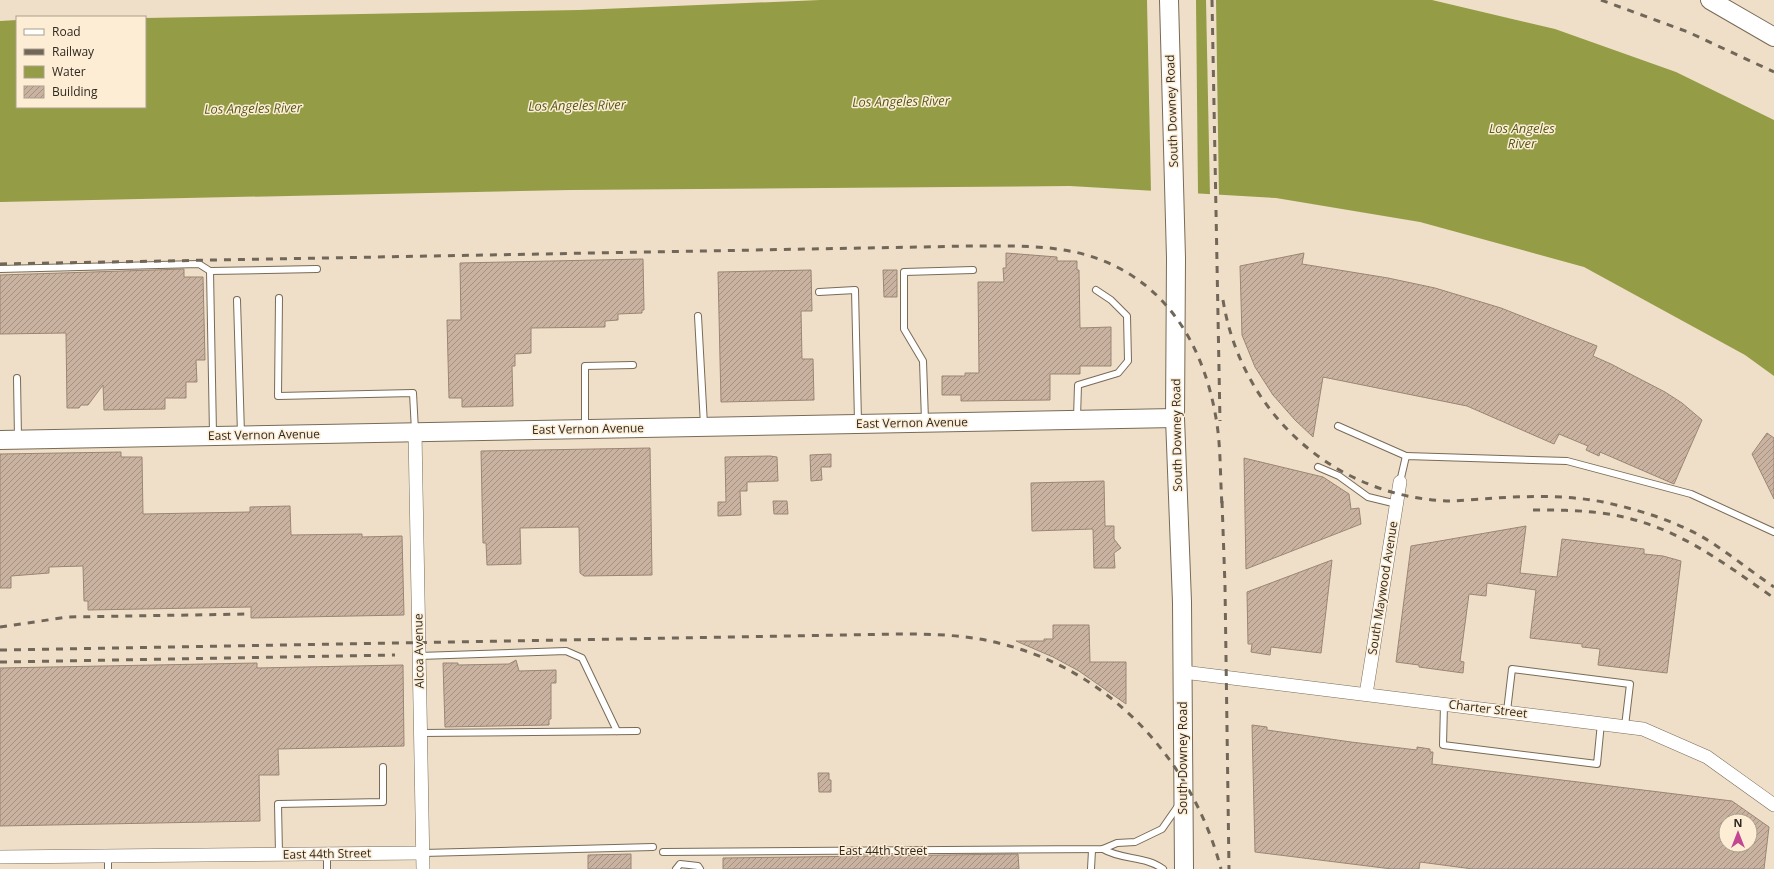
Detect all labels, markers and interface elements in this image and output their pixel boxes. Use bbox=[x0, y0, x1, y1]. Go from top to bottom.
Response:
legend bbox=[16, 16, 146, 108]
text: Road bbox=[52, 23, 81, 40]
text: Railway bbox=[52, 43, 95, 60]
street label: South Downey Road bbox=[1161, 54, 1182, 168]
text: Water bbox=[52, 63, 86, 80]
text: Building bbox=[52, 83, 98, 100]
water label: Los Angeles River bbox=[852, 91, 951, 111]
water label: Los Angeles River bbox=[528, 95, 627, 115]
water label: Los Angeles River bbox=[204, 98, 303, 118]
water label: Los Angeles River bbox=[1489, 119, 1555, 152]
street label: South Downey Road bbox=[1167, 378, 1186, 492]
street label: East Vernon Avenue bbox=[856, 413, 968, 432]
street label: East Vernon Avenue bbox=[532, 419, 644, 438]
street label: East Vernon Avenue bbox=[208, 425, 320, 444]
street label: South Maywood Avenue bbox=[1364, 519, 1402, 656]
street label: Alcoa Avenue bbox=[409, 613, 428, 689]
street label: Charter Street bbox=[1448, 695, 1528, 722]
street label: South Downey Road bbox=[1174, 702, 1191, 815]
north arrow bbox=[1718, 813, 1758, 853]
text: N bbox=[1734, 815, 1742, 830]
street label: East 44th Street bbox=[839, 842, 927, 859]
street label: East 44th Street bbox=[283, 844, 371, 863]

